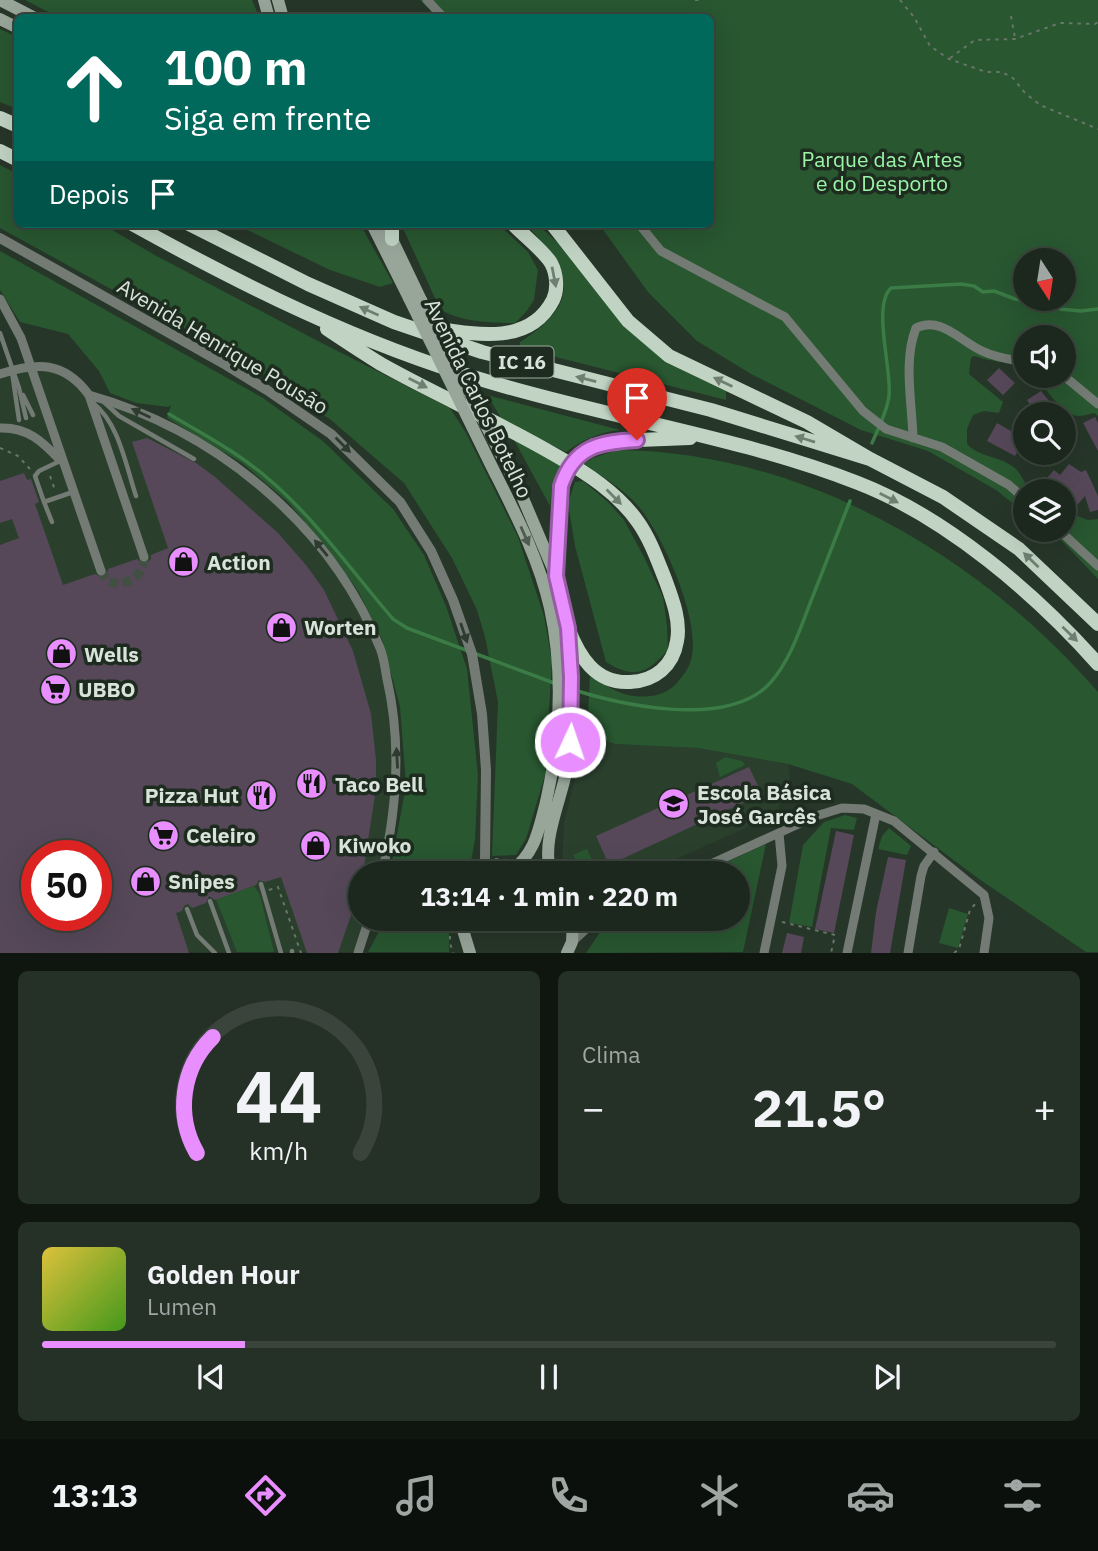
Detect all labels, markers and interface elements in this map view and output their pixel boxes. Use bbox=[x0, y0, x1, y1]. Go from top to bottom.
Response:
text: 100 m bbox=[164, 35, 308, 98]
icon: ahead bbox=[49, 42, 140, 133]
text: Siga em frente bbox=[164, 97, 371, 139]
park label: Parque das Artes e do Desporto bbox=[802, 145, 962, 197]
icon: arrive bbox=[144, 175, 182, 213]
text: Depois bbox=[49, 177, 130, 211]
north arrow bbox=[1013, 248, 1076, 312]
map controls bbox=[1013, 248, 1076, 542]
one-way arrow bbox=[548, 266, 559, 288]
street label: Avenida Henrique Pousão bbox=[112, 272, 334, 420]
street label: Avenida Carlos Botelho bbox=[419, 294, 539, 502]
one-way arrow bbox=[359, 305, 379, 317]
button: sound bbox=[1013, 325, 1076, 388]
road number: IC 16 bbox=[490, 346, 554, 378]
pin bbox=[607, 368, 667, 440]
one-way arrow bbox=[574, 373, 596, 384]
one-way arrow bbox=[408, 377, 428, 388]
one-way arrow bbox=[713, 377, 733, 388]
icon: arrive bbox=[618, 379, 656, 417]
button: search bbox=[1013, 402, 1076, 465]
one-way arrow bbox=[131, 407, 151, 419]
one-way arrow bbox=[794, 433, 815, 444]
one-way arrow bbox=[334, 437, 351, 453]
button: layers bbox=[1013, 479, 1076, 542]
one-way arrow bbox=[606, 489, 622, 505]
one-way arrow bbox=[879, 493, 899, 504]
one-way arrow bbox=[519, 526, 531, 546]
one-way arrow bbox=[315, 539, 329, 557]
shop icon: Action bbox=[167, 545, 201, 579]
place label: Action bbox=[207, 548, 271, 576]
one-way arrow bbox=[1022, 552, 1040, 568]
shop icon: Worten bbox=[264, 610, 298, 644]
place label: Worten bbox=[304, 613, 377, 641]
one-way arrow bbox=[459, 623, 470, 644]
one-way arrow bbox=[1061, 626, 1078, 642]
shop icon: Wells bbox=[44, 637, 78, 671]
place label: Wells bbox=[84, 640, 139, 668]
supermarket icon: UBBO bbox=[38, 672, 72, 706]
place label: UBBO bbox=[78, 675, 136, 703]
position arrow bbox=[533, 705, 607, 779]
one-way arrow bbox=[391, 746, 402, 768]
restaurant icon: Taco Bell bbox=[295, 767, 329, 801]
place label: Taco Bell bbox=[335, 770, 424, 798]
restaurant icon: Pizza Hut bbox=[245, 778, 279, 812]
place label: Escola Básica José Garcês bbox=[697, 778, 832, 830]
place label: Pizza Hut bbox=[145, 781, 239, 809]
school or university icon: Escola Básica José Garcês bbox=[657, 787, 691, 821]
supermarket icon: Celeiro bbox=[146, 818, 180, 852]
place label: Celeiro bbox=[186, 821, 256, 849]
shop icon: Kiwoko bbox=[298, 828, 332, 862]
place label: Kiwoko bbox=[338, 831, 411, 859]
speed limit sign: 50 bbox=[21, 840, 112, 931]
shop icon: Snipes bbox=[128, 864, 162, 898]
place label: Snipes bbox=[168, 867, 235, 895]
text: 13:14 · 1 min · 220 m bbox=[420, 879, 678, 913]
text: Clima bbox=[582, 1039, 641, 1069]
text: 44 bbox=[235, 1049, 323, 1144]
text: 21.5° bbox=[752, 1074, 886, 1141]
text: − bbox=[582, 1083, 605, 1132]
text: + bbox=[1033, 1083, 1056, 1132]
text: km/h bbox=[250, 1134, 308, 1167]
text: Golden Hour bbox=[147, 1257, 300, 1291]
text: Lumen bbox=[147, 1291, 217, 1321]
icon: previous bbox=[192, 1358, 230, 1396]
icon: pause bbox=[530, 1358, 568, 1396]
icon: next bbox=[868, 1358, 906, 1396]
icon: directions bbox=[241, 1471, 290, 1520]
icon: music bbox=[392, 1471, 441, 1520]
icon: phone bbox=[544, 1471, 593, 1520]
icon: climate bbox=[695, 1471, 744, 1520]
icon: car bbox=[846, 1471, 895, 1520]
icon: filters bbox=[998, 1471, 1047, 1520]
text: 13:13 bbox=[51, 1474, 139, 1516]

